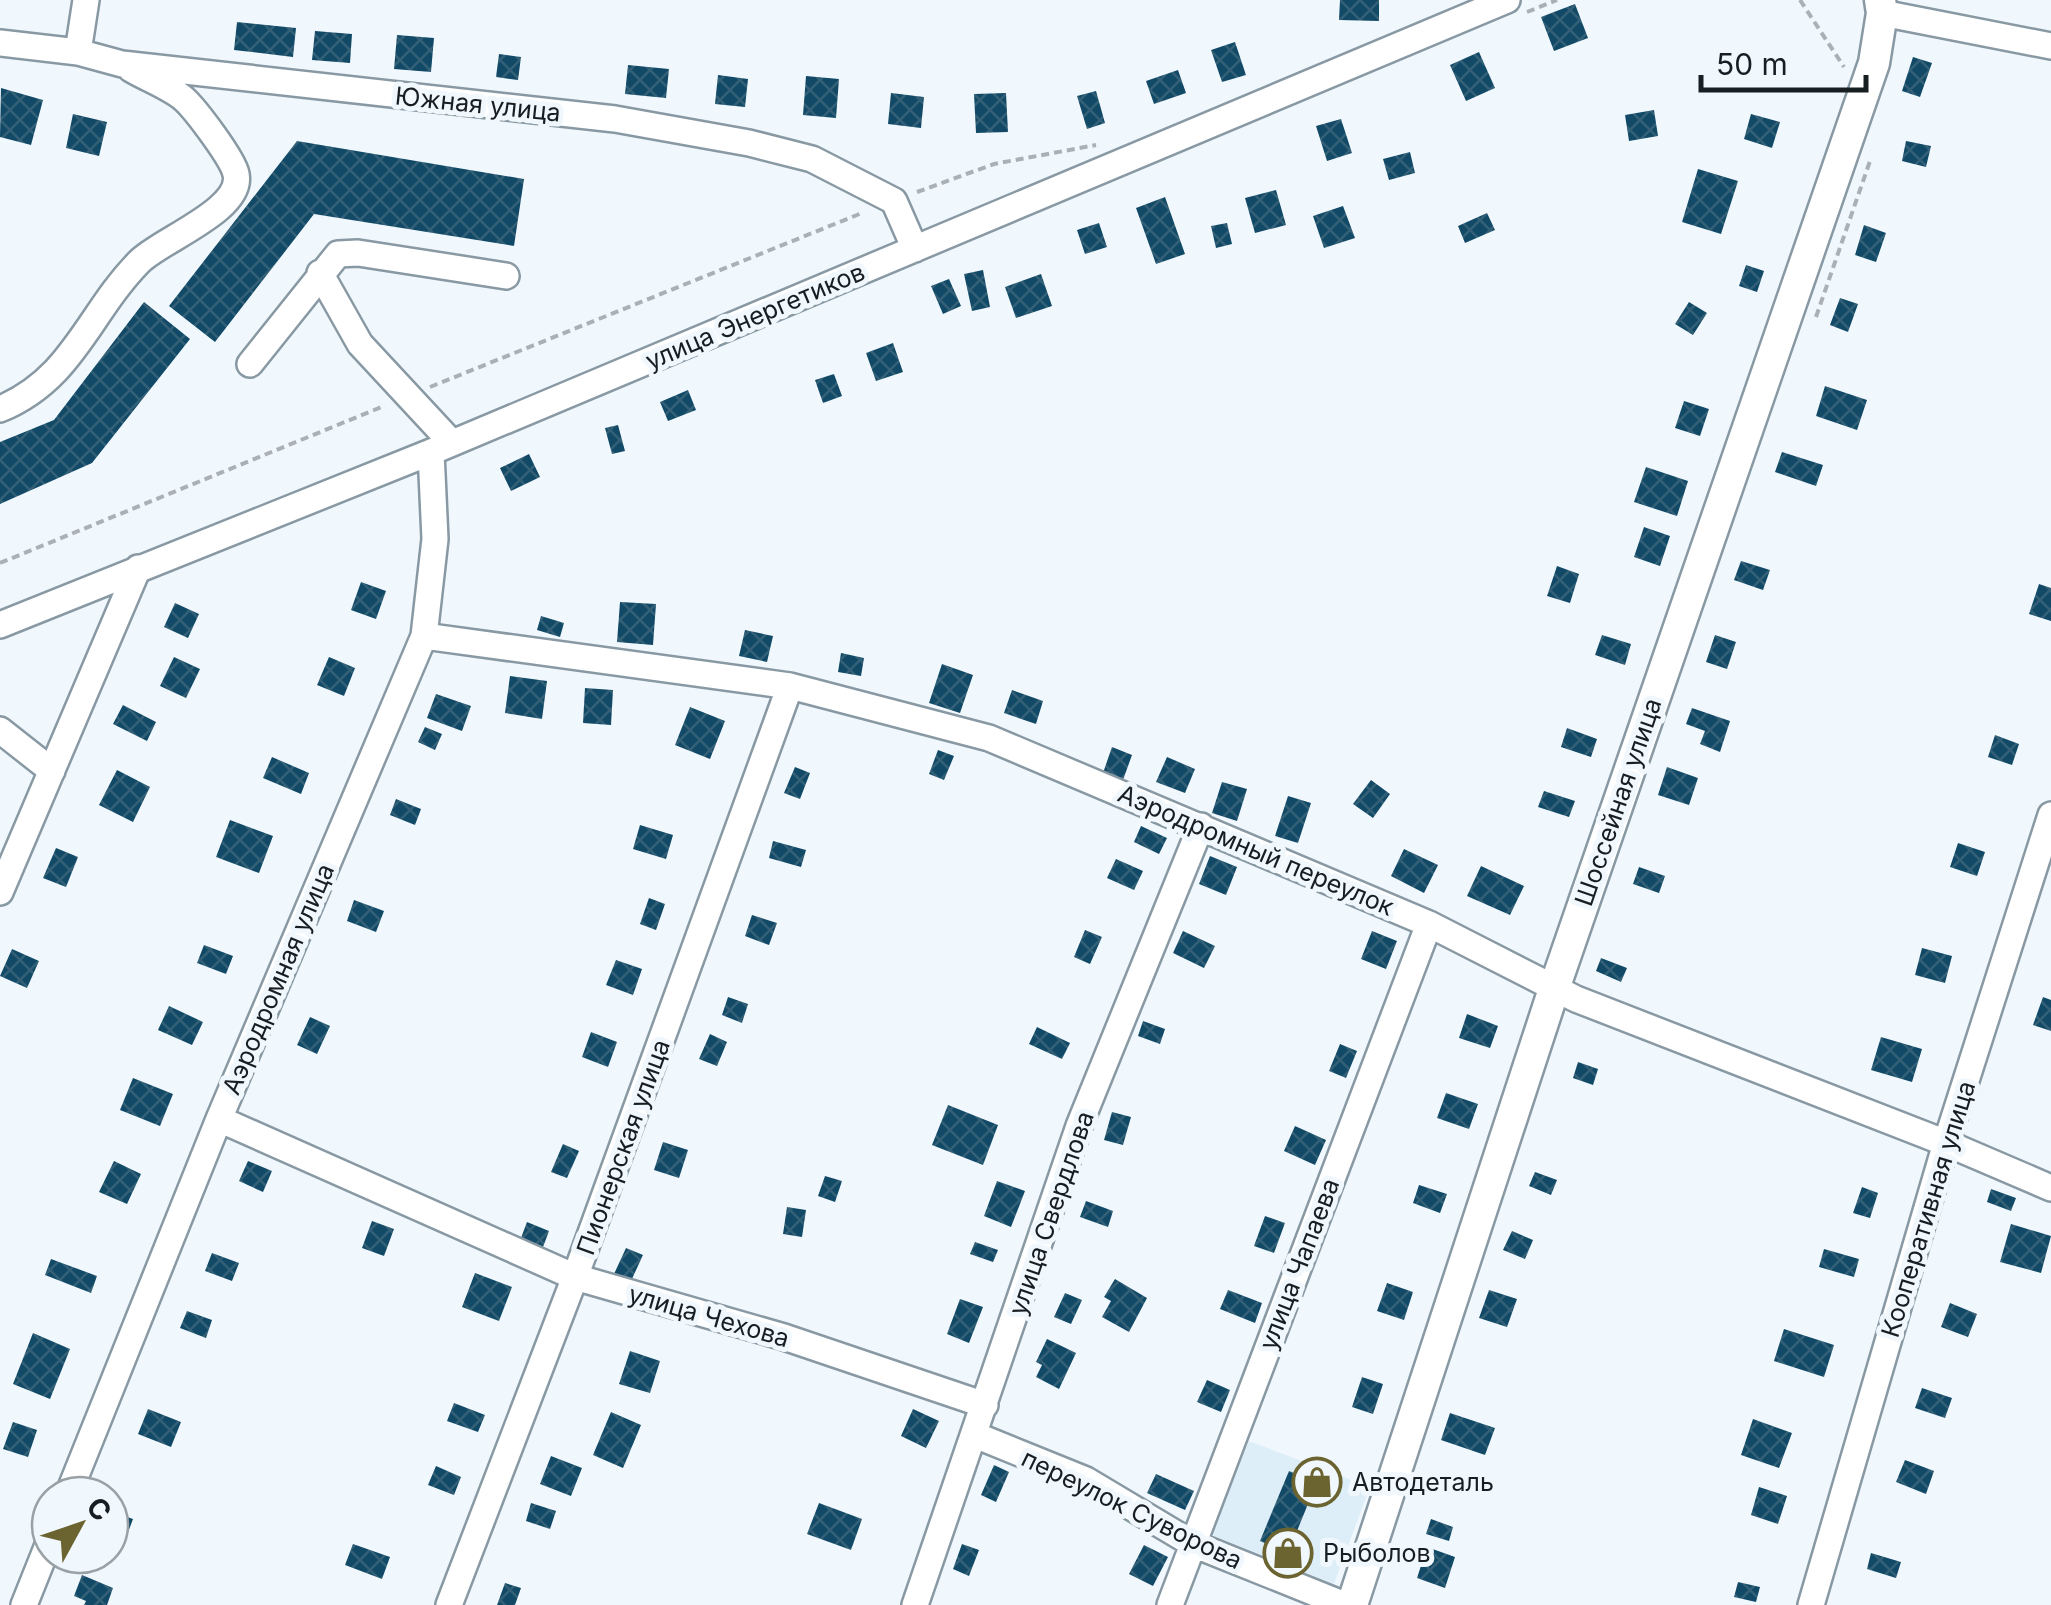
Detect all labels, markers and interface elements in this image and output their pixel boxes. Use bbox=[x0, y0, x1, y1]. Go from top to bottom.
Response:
scale bar bbox=[1701, 30, 1866, 92]
text: 50 m bbox=[1716, 46, 1788, 82]
street label: Южная улица bbox=[394, 80, 562, 128]
street label: улица Энергетиков bbox=[641, 256, 869, 376]
street label: Шоссейная улица bbox=[1568, 694, 1668, 910]
street label: Аэродромный переулок bbox=[1114, 778, 1399, 922]
street label: Аэродромная улица bbox=[216, 859, 340, 1099]
street label: Пионерская улица bbox=[570, 1035, 676, 1259]
street label: Кооперативная улица bbox=[1875, 1077, 1981, 1341]
street label: улица Свердлова bbox=[1002, 1107, 1100, 1319]
street label: улица Чапаева bbox=[1253, 1174, 1345, 1354]
street label: улица Чехова bbox=[625, 1279, 793, 1353]
street label: переулок Суворова bbox=[1017, 1443, 1247, 1575]
shop icon: Автодеталь bbox=[1291, 1456, 1343, 1508]
place label: Автодеталь bbox=[1352, 1467, 1494, 1497]
north arrow bbox=[30, 1475, 130, 1575]
text: С bbox=[79, 1490, 119, 1528]
shop icon: Рыболов bbox=[1262, 1527, 1314, 1579]
place label: Рыболов bbox=[1323, 1538, 1431, 1568]

